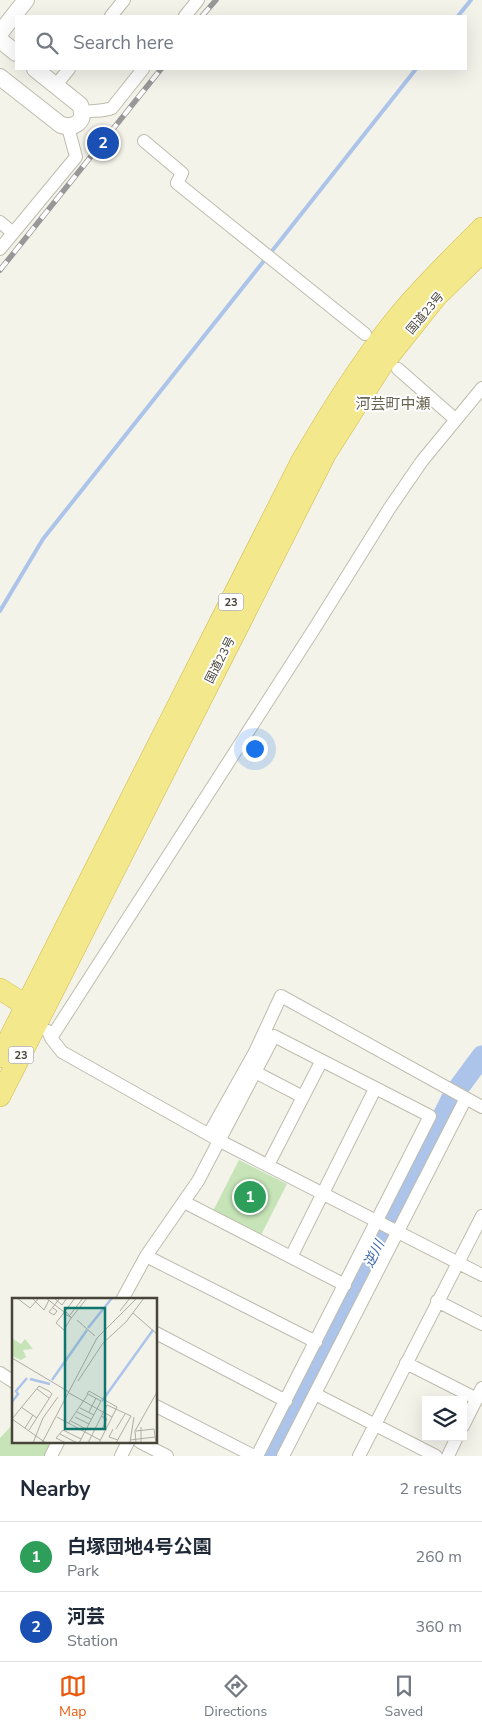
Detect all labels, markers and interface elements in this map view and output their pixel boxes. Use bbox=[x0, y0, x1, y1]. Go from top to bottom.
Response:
search box bbox=[15, 15, 467, 70]
icon: search bbox=[33, 29, 61, 57]
text: Search here bbox=[73, 30, 174, 56]
pin: 2 bbox=[87, 124, 119, 162]
street label: 国道23号 bbox=[403, 289, 447, 337]
district label: 河芸町中瀬 bbox=[355, 394, 431, 414]
road number: 23 bbox=[218, 594, 244, 610]
street label: 国道23号 bbox=[201, 634, 239, 686]
your location bbox=[242, 736, 268, 762]
road number: 23 bbox=[8, 1046, 34, 1064]
pin: 1 bbox=[234, 1178, 266, 1216]
water label: 逆川 bbox=[359, 1235, 390, 1271]
inset map bbox=[12, 1298, 158, 1444]
map controls bbox=[422, 1396, 467, 1441]
button: layers bbox=[422, 1396, 467, 1441]
text: Nearby bbox=[20, 1475, 90, 1503]
text: 2 results bbox=[400, 1478, 462, 1500]
text: 白塚団地4号公園 bbox=[67, 1534, 211, 1560]
text: 1 bbox=[31, 1546, 41, 1568]
text: 260 m bbox=[415, 1546, 462, 1568]
text: Park bbox=[67, 1560, 99, 1582]
text: 河芸 bbox=[67, 1604, 105, 1630]
text: 2 bbox=[31, 1616, 41, 1638]
text: 360 m bbox=[415, 1616, 462, 1638]
text: Station bbox=[67, 1630, 118, 1652]
tab: Map bbox=[59, 1672, 87, 1721]
tab: Directions bbox=[204, 1672, 267, 1721]
tab: Saved bbox=[385, 1672, 423, 1721]

